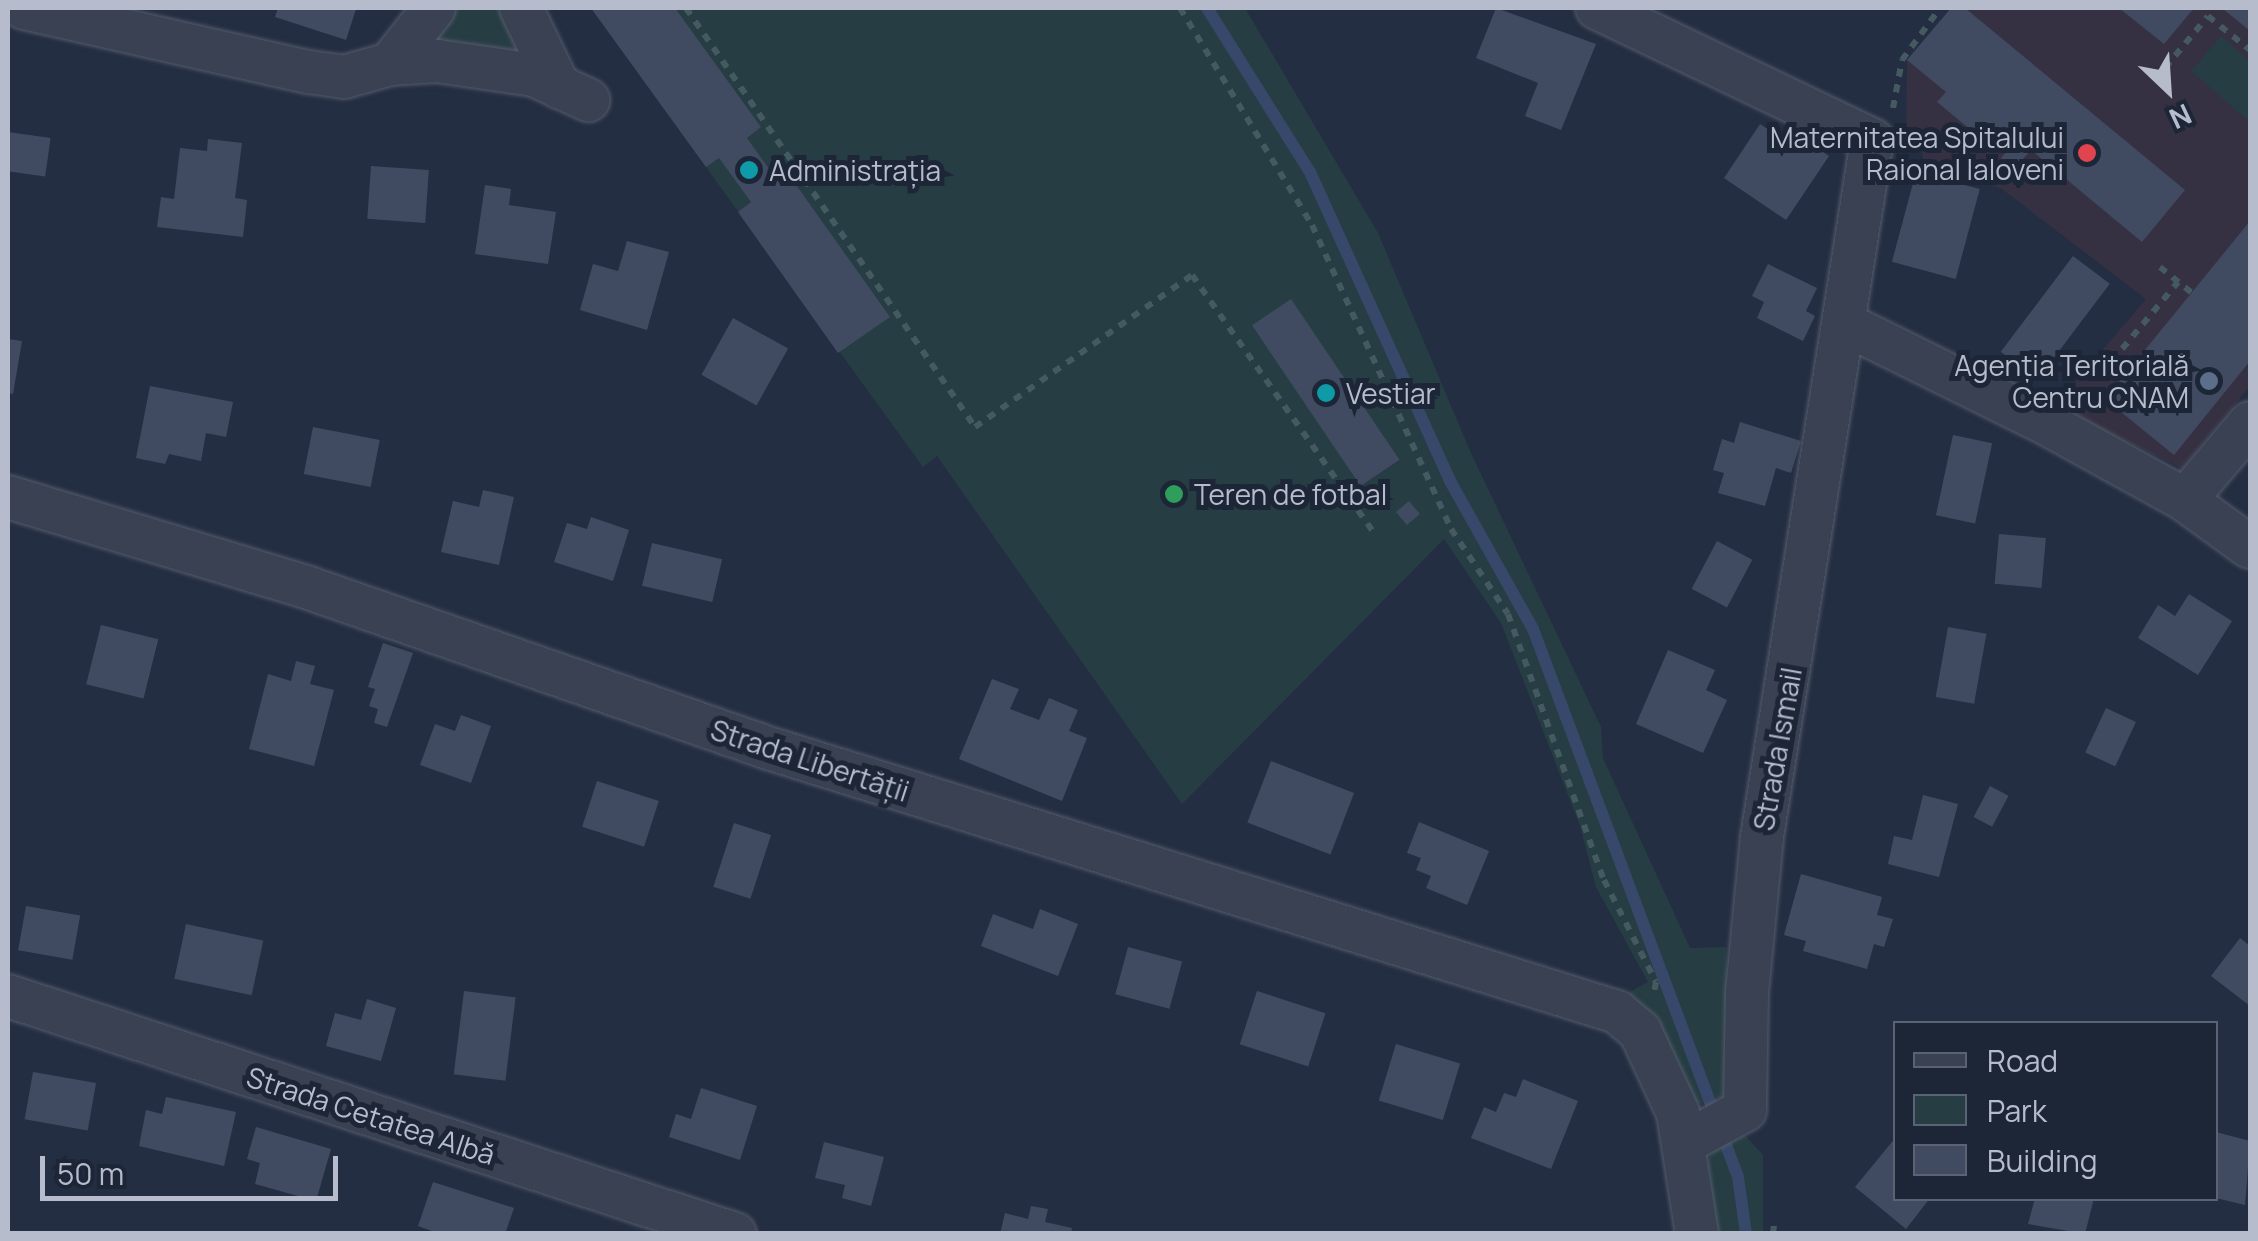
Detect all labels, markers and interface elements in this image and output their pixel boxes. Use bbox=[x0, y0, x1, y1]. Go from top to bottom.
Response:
north arrow bbox=[2118, 40, 2218, 140]
text: N bbox=[2164, 96, 2198, 139]
place label: Maternitatea Spitalului Raional Ialoveni bbox=[1770, 120, 2064, 186]
marker: Maternitatea Spitalului Raional Ialoveni bbox=[2074, 140, 2100, 166]
place label: Administrația bbox=[769, 153, 941, 187]
marker: Administrația bbox=[738, 159, 760, 181]
place label: Agenția Teritorială Centru CNAM bbox=[1954, 348, 2189, 414]
marker: Agenția Teritorială Centru CNAM bbox=[2198, 370, 2220, 392]
place label: Vestiar bbox=[1346, 376, 1436, 410]
marker: Vestiar bbox=[1315, 382, 1337, 404]
place label: Teren de fotbal bbox=[1194, 477, 1387, 511]
marker: Teren de fotbal bbox=[1163, 483, 1185, 505]
street label: Strada Ismail bbox=[1746, 665, 1808, 833]
street label: Strada Libertății bbox=[707, 712, 913, 808]
legend bbox=[1893, 1021, 2218, 1201]
text: Road bbox=[1987, 1040, 2058, 1081]
street label: Strada Cetatea Albă bbox=[243, 1059, 499, 1171]
text: Park bbox=[1987, 1090, 2047, 1131]
scale bar bbox=[45, 1136, 342, 1198]
text: Building bbox=[1987, 1140, 2098, 1181]
text: 50 m bbox=[57, 1153, 124, 1194]

